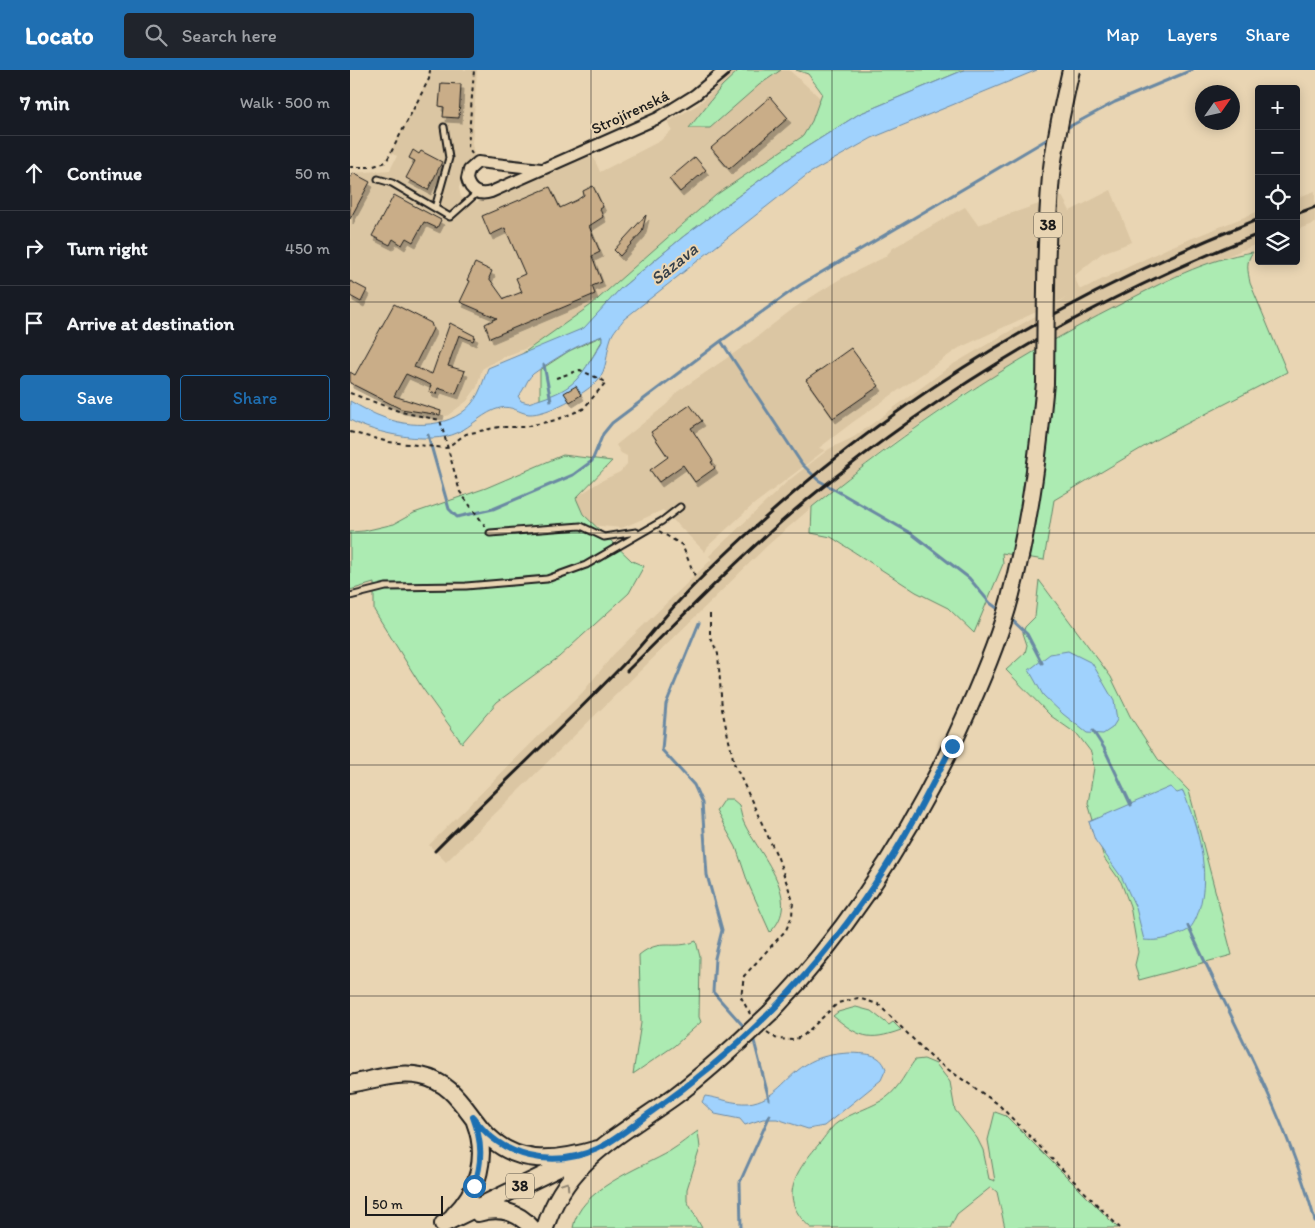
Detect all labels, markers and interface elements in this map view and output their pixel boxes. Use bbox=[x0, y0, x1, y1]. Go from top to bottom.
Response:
search box bbox=[124, 13, 474, 58]
text: Locato bbox=[25, 21, 94, 50]
icon: search bbox=[142, 21, 170, 49]
text: Search here bbox=[182, 24, 277, 47]
text: Map bbox=[1106, 24, 1139, 46]
text: Layers bbox=[1167, 24, 1217, 46]
text: Share bbox=[1245, 24, 1290, 46]
street label: Strojírenská bbox=[588, 85, 672, 138]
north arrow bbox=[1195, 85, 1240, 130]
map controls bbox=[1255, 85, 1300, 265]
button: + bbox=[1255, 85, 1300, 130]
text: 7 min bbox=[20, 90, 69, 115]
text: Walk · 500 m bbox=[240, 93, 330, 112]
button: − bbox=[1255, 130, 1300, 175]
icon: ahead bbox=[20, 159, 48, 187]
text: Continue bbox=[67, 162, 142, 185]
text: 50 m bbox=[295, 164, 330, 183]
button: locate bbox=[1255, 175, 1300, 220]
road number: 38 bbox=[1034, 212, 1062, 238]
button: layers bbox=[1255, 220, 1300, 265]
icon: right bbox=[20, 234, 48, 262]
text: Turn right bbox=[67, 237, 148, 260]
water label: Sázava bbox=[646, 238, 703, 290]
text: 450 m bbox=[285, 239, 330, 258]
icon: arrive bbox=[20, 309, 48, 337]
text: Arrive at destination bbox=[67, 312, 234, 335]
button: Save bbox=[20, 375, 170, 421]
button: Share bbox=[180, 375, 330, 421]
route end bbox=[941, 735, 964, 758]
road number: 38 bbox=[506, 1174, 534, 1198]
route start bbox=[463, 1175, 486, 1198]
one-way arrow bbox=[560, 1181, 569, 1191]
scale bar bbox=[365, 1193, 442, 1216]
text: 50 m bbox=[372, 1196, 403, 1213]

